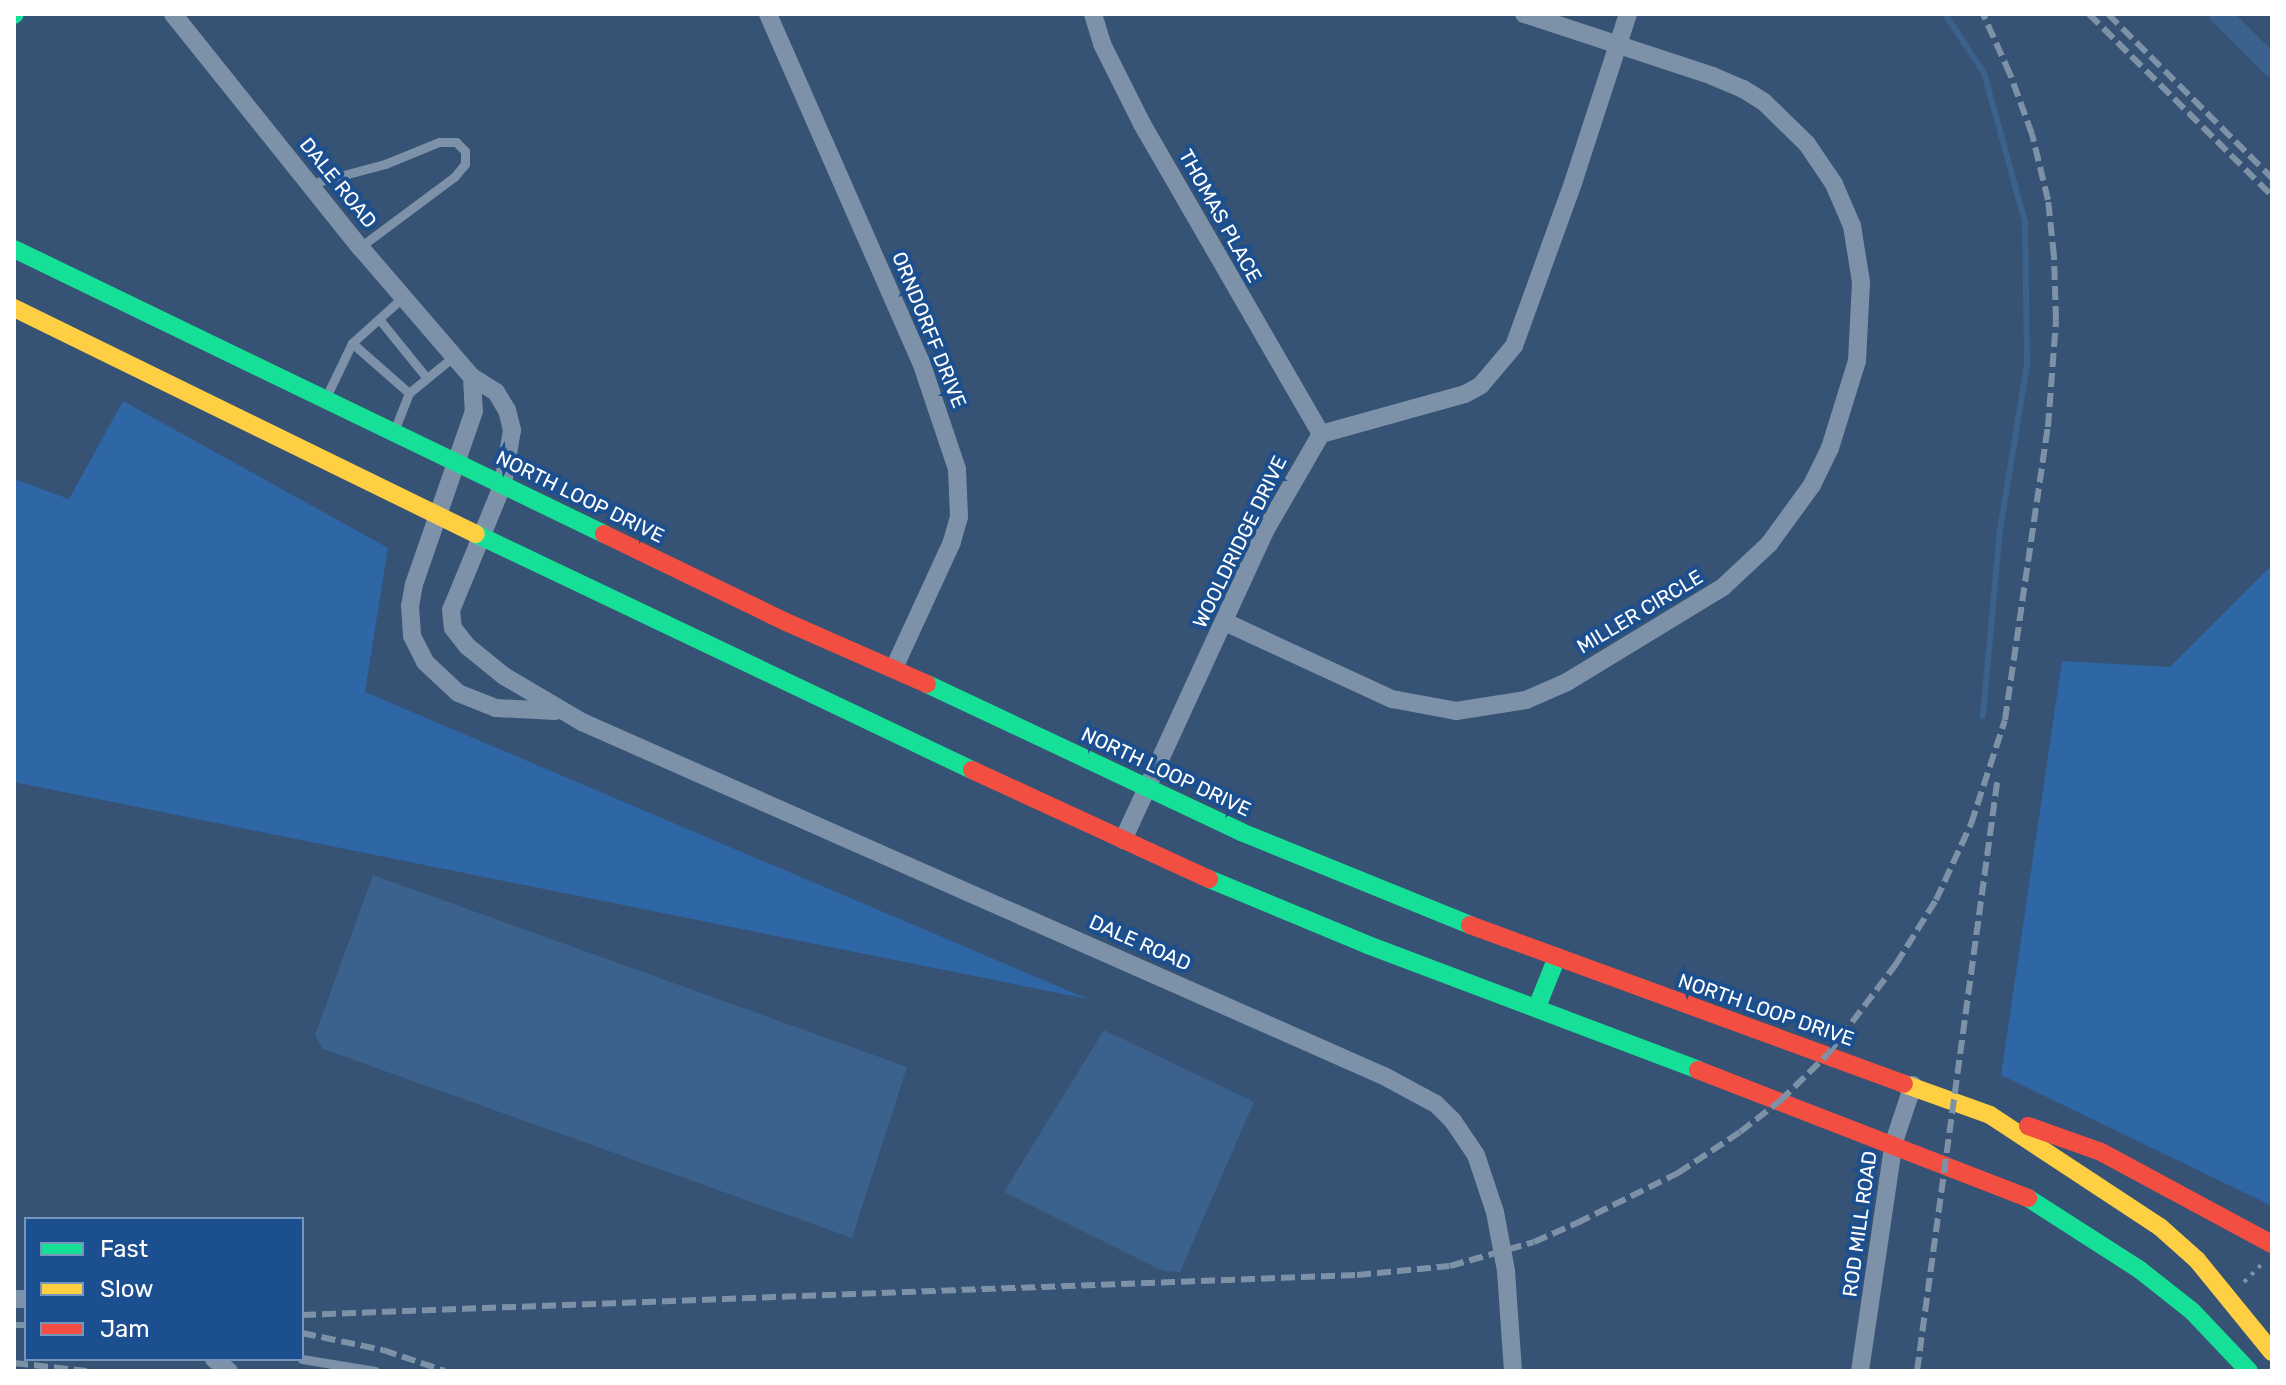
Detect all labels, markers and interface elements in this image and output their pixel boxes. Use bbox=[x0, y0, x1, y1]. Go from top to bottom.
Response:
street label: DALE ROAD bbox=[294, 133, 382, 233]
street label: THOMAS PLACE bbox=[1174, 145, 1266, 287]
street label: ORNDORFF DRIVE bbox=[887, 248, 971, 412]
street label: NORTH LOOP DRIVE bbox=[492, 446, 668, 548]
street label: WOOLDRIDGE DRIVE bbox=[1188, 452, 1292, 632]
street label: MILLER CIRCLE bbox=[1573, 565, 1707, 659]
street label: NORTH LOOP DRIVE bbox=[1077, 722, 1255, 822]
street label: DALE ROAD bbox=[1085, 910, 1195, 976]
street label: NORTH LOOP DRIVE bbox=[1675, 969, 1857, 1051]
street label: ROD MILL ROAD bbox=[1838, 1149, 1882, 1299]
legend bbox=[24, 1217, 304, 1361]
text: Fast bbox=[100, 1235, 148, 1263]
text: Slow bbox=[100, 1275, 153, 1303]
text: Jam bbox=[100, 1315, 150, 1343]

